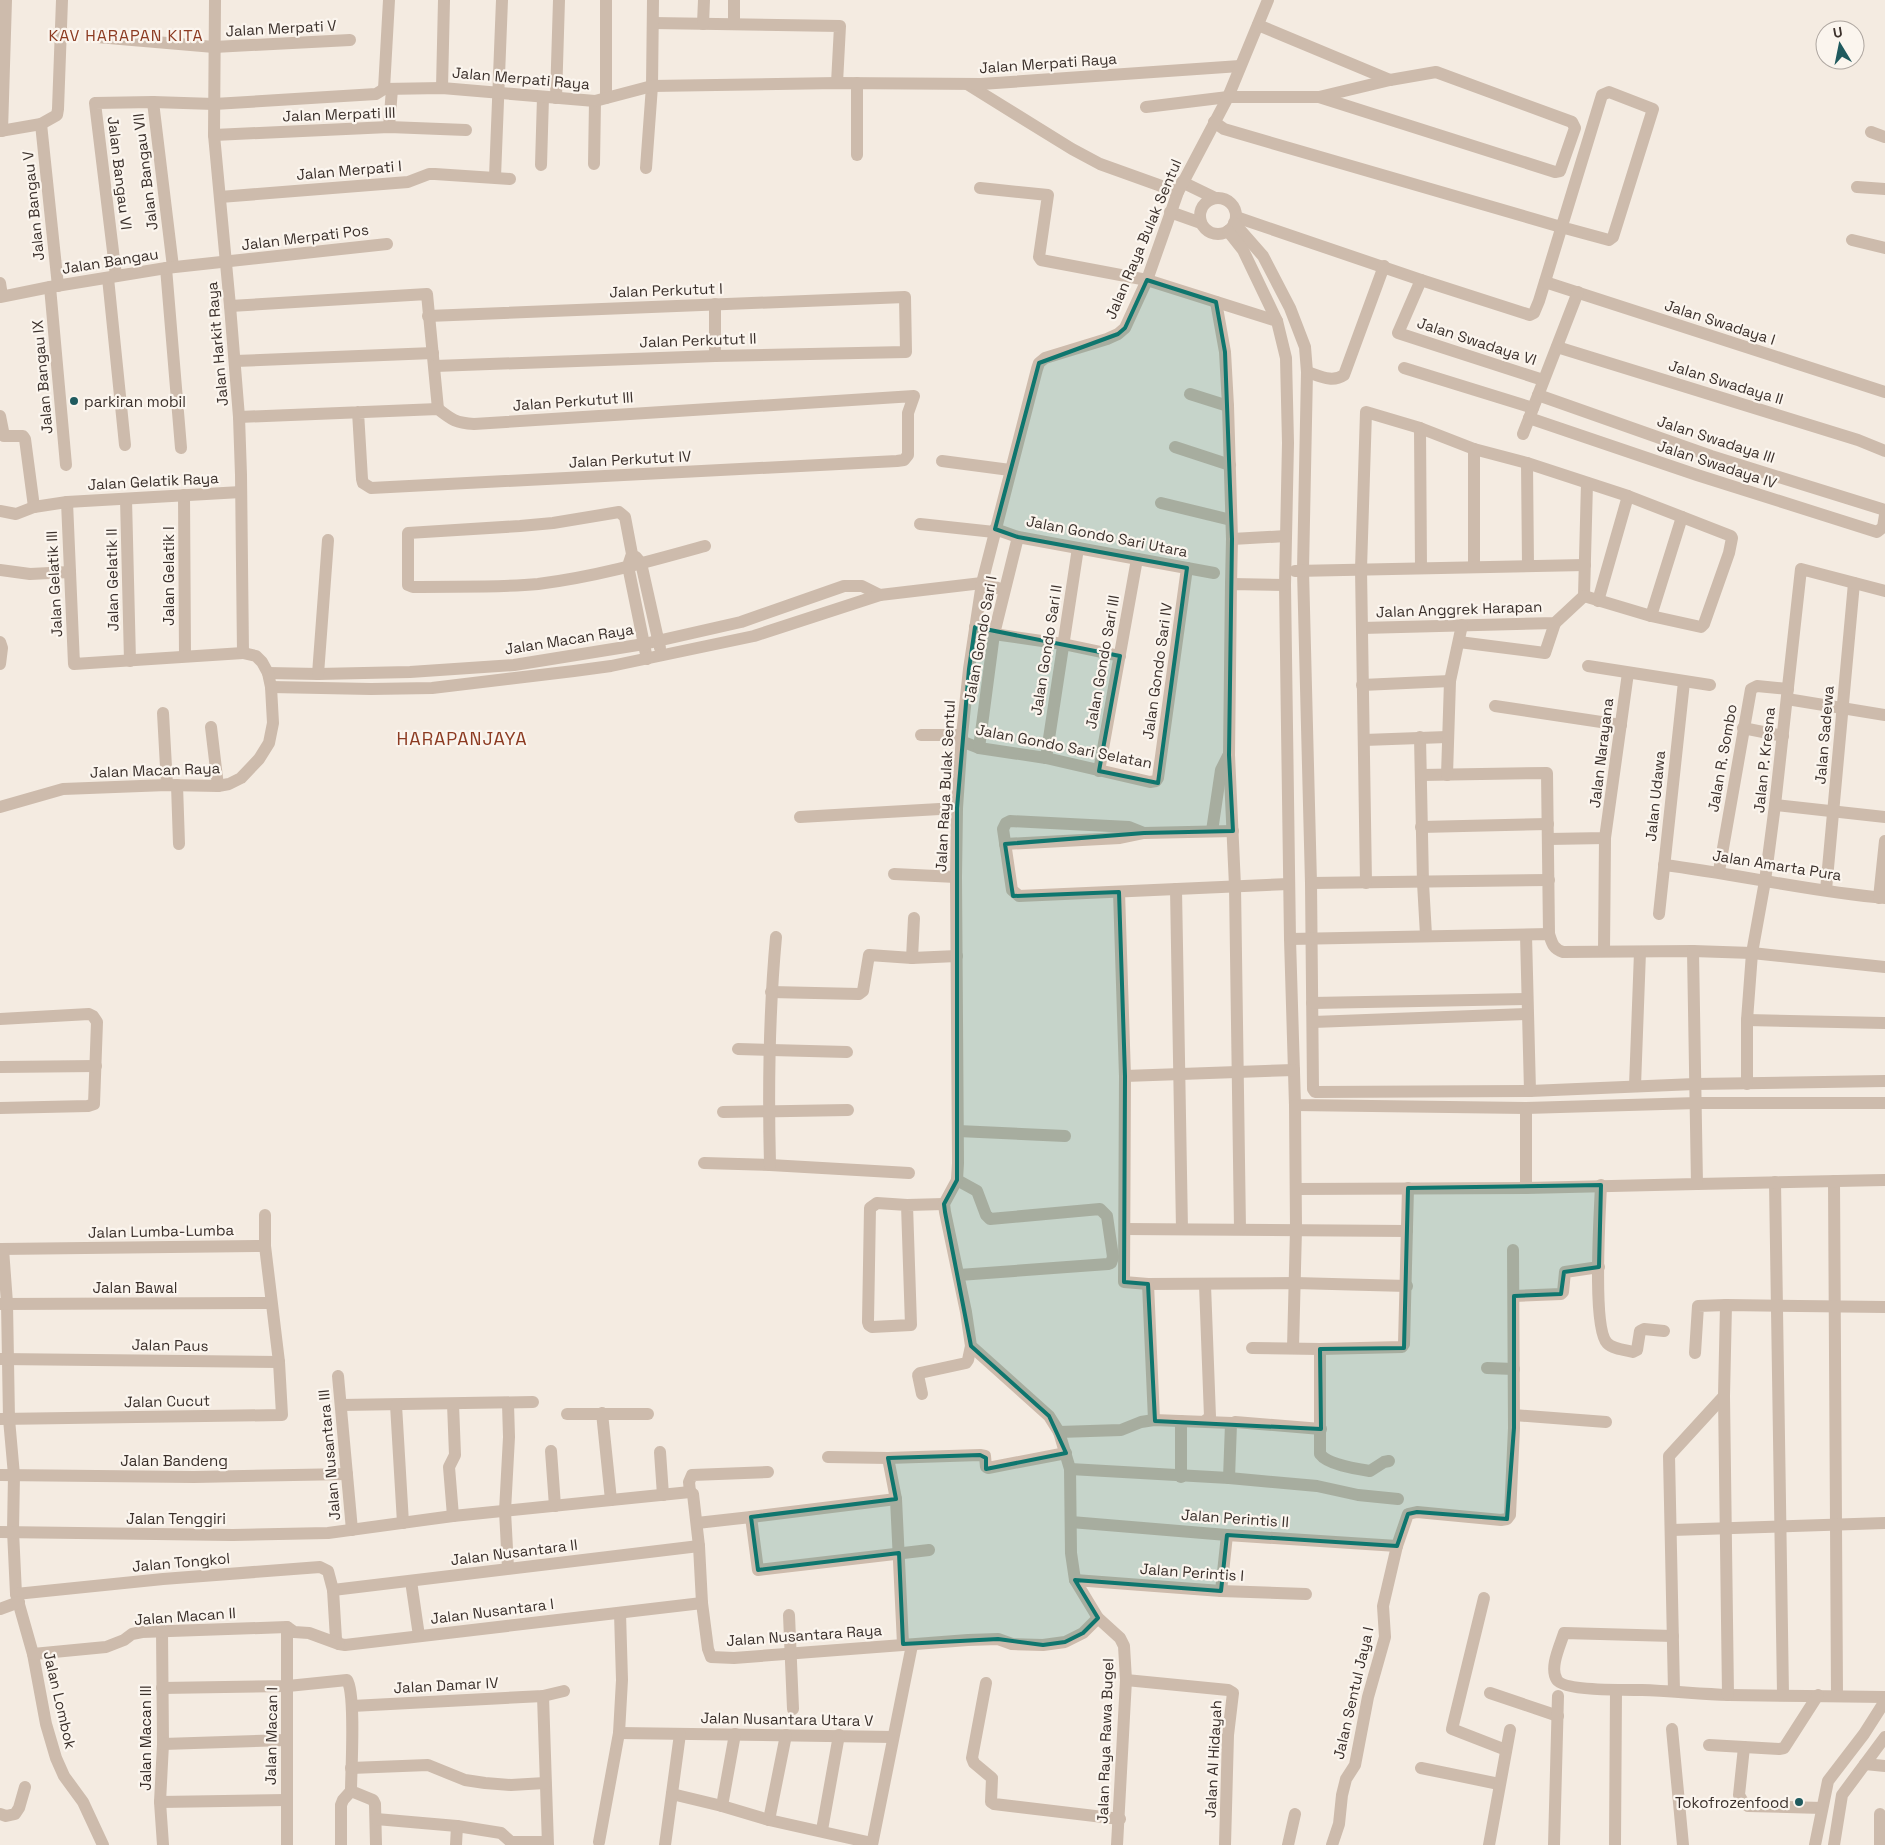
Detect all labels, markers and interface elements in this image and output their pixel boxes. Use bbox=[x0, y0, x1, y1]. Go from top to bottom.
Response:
street label: Jalan Merpati V bbox=[225, 16, 337, 40]
north arrow bbox=[1815, 20, 1865, 70]
text: U bbox=[1832, 23, 1844, 42]
district label: KAV HARAPAN KITA bbox=[48, 25, 204, 46]
street label: Jalan Merpati Raya bbox=[979, 49, 1118, 77]
street label: Jalan Merpati Raya bbox=[451, 63, 591, 94]
street label: Jalan Merpati III bbox=[282, 103, 396, 125]
street label: Jalan Bangau VII bbox=[128, 112, 162, 232]
street label: Jalan Bangau VI bbox=[104, 115, 136, 231]
street label: Jalan Bangau V bbox=[18, 150, 48, 262]
street label: Jalan Merpati I bbox=[295, 156, 403, 184]
street label: Jalan Raya Bulak Sentul bbox=[1101, 156, 1185, 322]
street label: Jalan Merpati Pos bbox=[240, 220, 370, 254]
street label: Jalan Bangau bbox=[60, 244, 160, 278]
street label: Jalan Perkutut I bbox=[609, 279, 723, 301]
street label: Jalan Harkit Raya bbox=[202, 281, 232, 407]
street label: Jalan Swadaya I bbox=[1662, 295, 1778, 349]
street label: Jalan Swadaya VI bbox=[1415, 313, 1539, 369]
street label: Jalan Bangau IX bbox=[28, 319, 56, 435]
street label: Jalan Perkutut II bbox=[639, 328, 757, 352]
street label: Jalan Swadaya II bbox=[1666, 356, 1786, 408]
street label: Jalan Perkutut III bbox=[512, 387, 634, 415]
place label: parkiran mobil bbox=[84, 392, 186, 411]
marker: parkiran mobil bbox=[68, 395, 80, 407]
street label: Jalan Swadaya III bbox=[1655, 411, 1777, 467]
street label: Jalan Swadaya IV bbox=[1655, 436, 1779, 492]
street label: Jalan Perkutut IV bbox=[568, 446, 692, 472]
street label: Jalan Gelatik Raya bbox=[87, 468, 219, 494]
street label: Jalan Gondo Sari Utara bbox=[1025, 511, 1190, 561]
street label: Jalan Gelatik I bbox=[159, 526, 178, 626]
street label: Jalan Gelatik II bbox=[102, 528, 122, 632]
street label: Jalan Gelatik III bbox=[42, 530, 66, 638]
street label: Jalan Gondo Sari I bbox=[960, 574, 1000, 704]
street label: Jalan Gondo Sari II bbox=[1026, 583, 1066, 717]
street label: Jalan Gondo Sari III bbox=[1081, 594, 1123, 730]
street label: Jalan Anggrek Harapan bbox=[1376, 597, 1542, 621]
street label: Jalan Gondo Sari IV bbox=[1138, 602, 1176, 740]
street label: Jalan Macan Raya bbox=[503, 619, 635, 659]
street label: Jalan Sadewa bbox=[1810, 684, 1838, 785]
street label: Jalan Narayana bbox=[1585, 697, 1617, 809]
street label: Jalan Raya Bulak Sentul bbox=[931, 700, 959, 872]
street label: Jalan R. Sombo bbox=[1703, 702, 1741, 814]
street label: Jalan P. Kresna bbox=[1749, 706, 1779, 814]
street label: Jalan Gondo Sari Selatan bbox=[974, 720, 1154, 772]
district label: HARAPANJAYA bbox=[397, 727, 527, 750]
street label: Jalan Udawa bbox=[1641, 749, 1669, 842]
street label: Jalan Macan Raya bbox=[90, 758, 221, 782]
street label: Jalan Amarta Pura bbox=[1711, 845, 1843, 885]
street label: Jalan Lumba-Lumba bbox=[88, 1220, 235, 1242]
street label: Jalan Bawal bbox=[92, 1278, 178, 1297]
street label: Jalan Paus bbox=[131, 1335, 209, 1355]
street label: Jalan Nusantara III bbox=[314, 1389, 344, 1521]
street label: Jalan Cucut bbox=[124, 1391, 210, 1411]
street label: Jalan Bandeng bbox=[120, 1451, 228, 1470]
street label: Jalan Perintis II bbox=[1180, 1505, 1290, 1531]
street label: Jalan Tenggiri bbox=[126, 1509, 226, 1528]
street label: Jalan Nusantara II bbox=[449, 1535, 579, 1569]
street label: Jalan Tongkol bbox=[131, 1548, 231, 1576]
street label: Jalan Perintis I bbox=[1139, 1559, 1245, 1585]
street label: Jalan Nusantara I bbox=[429, 1594, 555, 1628]
street label: Jalan Macan II bbox=[134, 1603, 236, 1629]
street label: Jalan Nusantara Raya bbox=[725, 1620, 883, 1650]
street label: Jalan Sentul Jaya I bbox=[1329, 1625, 1377, 1761]
street label: Jalan Lombok bbox=[40, 1649, 80, 1751]
street label: Jalan Raya Rawa Bugel bbox=[1093, 1658, 1117, 1824]
street label: Jalan Damar IV bbox=[393, 1673, 499, 1697]
street label: Jalan Macan III bbox=[136, 1685, 155, 1791]
street label: Jalan Macan I bbox=[261, 1687, 281, 1785]
street label: Jalan Al Hidayah bbox=[1200, 1700, 1226, 1818]
street label: Jalan Nusantara Utara V bbox=[700, 1708, 874, 1730]
place label: Tokofrozenfood bbox=[1675, 1793, 1789, 1812]
marker: Tokofrozenfood bbox=[1793, 1796, 1805, 1808]

